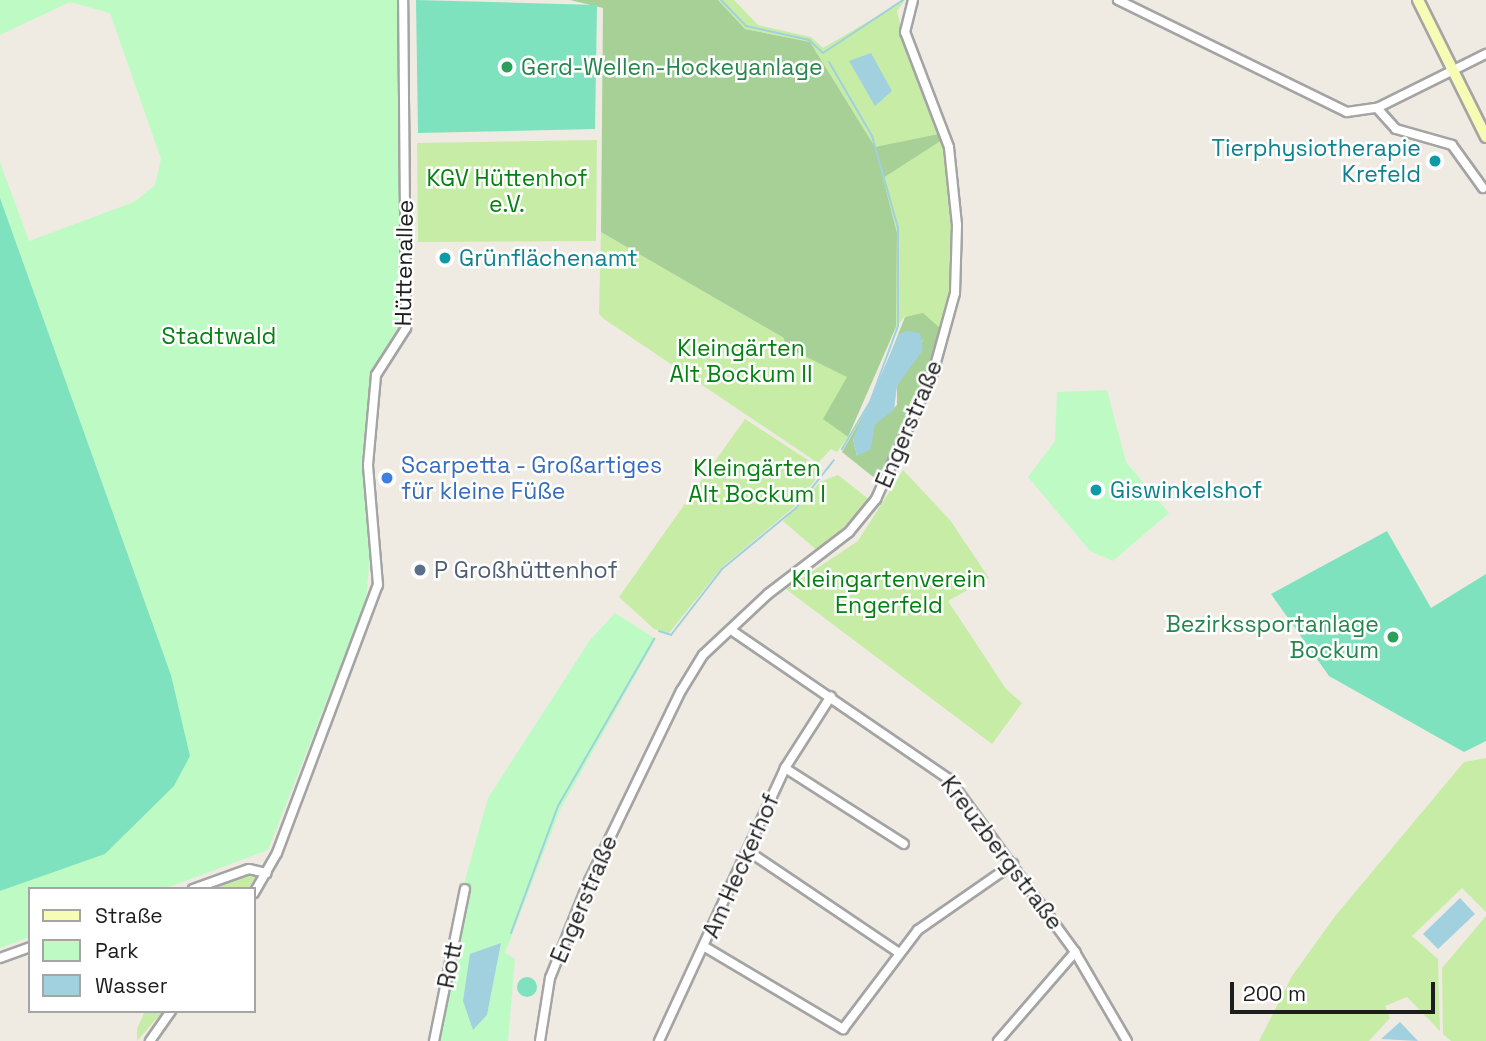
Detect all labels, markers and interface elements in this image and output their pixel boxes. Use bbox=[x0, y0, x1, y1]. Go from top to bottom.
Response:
place label: Gerd-Wellen-Hockeyanlage bbox=[521, 53, 823, 81]
marker: Gerd-Wellen-Hockeyanlage bbox=[499, 59, 515, 75]
place label: Tierphysiotherapie Krefeld bbox=[1212, 134, 1421, 188]
marker: Tierphysiotherapie Krefeld bbox=[1427, 153, 1443, 169]
park label: KGV Hüttenhof e.V. bbox=[426, 164, 588, 218]
street label: Hüttenallee bbox=[389, 199, 419, 327]
place label: Grünflächenamt bbox=[459, 244, 638, 272]
marker: Grünflächenamt bbox=[437, 250, 453, 266]
park label: Stadtwald bbox=[162, 322, 276, 350]
park label: Kleingärten Alt Bockum II bbox=[669, 334, 813, 388]
street label: Engerstraße bbox=[870, 356, 948, 492]
place label: Scarpetta - Großartiges für kleine Füße bbox=[401, 451, 663, 505]
park label: Kleingärten Alt Bockum I bbox=[688, 454, 826, 508]
marker: Scarpetta - Großartiges für kleine Füße bbox=[379, 470, 395, 486]
place label: Giswinkelshof bbox=[1110, 476, 1262, 504]
marker: Giswinkelshof bbox=[1088, 482, 1104, 498]
place label: P Großhüttenhof bbox=[434, 556, 618, 584]
marker: P Großhüttenhof bbox=[412, 562, 428, 578]
park label: Kleingartenverein Engerfeld bbox=[792, 565, 986, 619]
place label: Bezirkssportanlage Bockum bbox=[1166, 610, 1379, 664]
marker: Bezirkssportanlage Bockum bbox=[1385, 629, 1401, 645]
street label: Kreuzbergstraße bbox=[935, 771, 1069, 935]
street label: Am Heckerhof bbox=[697, 790, 785, 942]
street label: Engerstraße bbox=[545, 831, 623, 967]
legend bbox=[28, 887, 256, 1013]
text: Straße bbox=[95, 902, 163, 929]
text: Park bbox=[95, 937, 139, 964]
street label: Rott bbox=[432, 939, 468, 991]
scale bar bbox=[1234, 968, 1439, 1012]
text: Wasser bbox=[95, 972, 168, 999]
text: 200 m bbox=[1243, 980, 1306, 1007]

